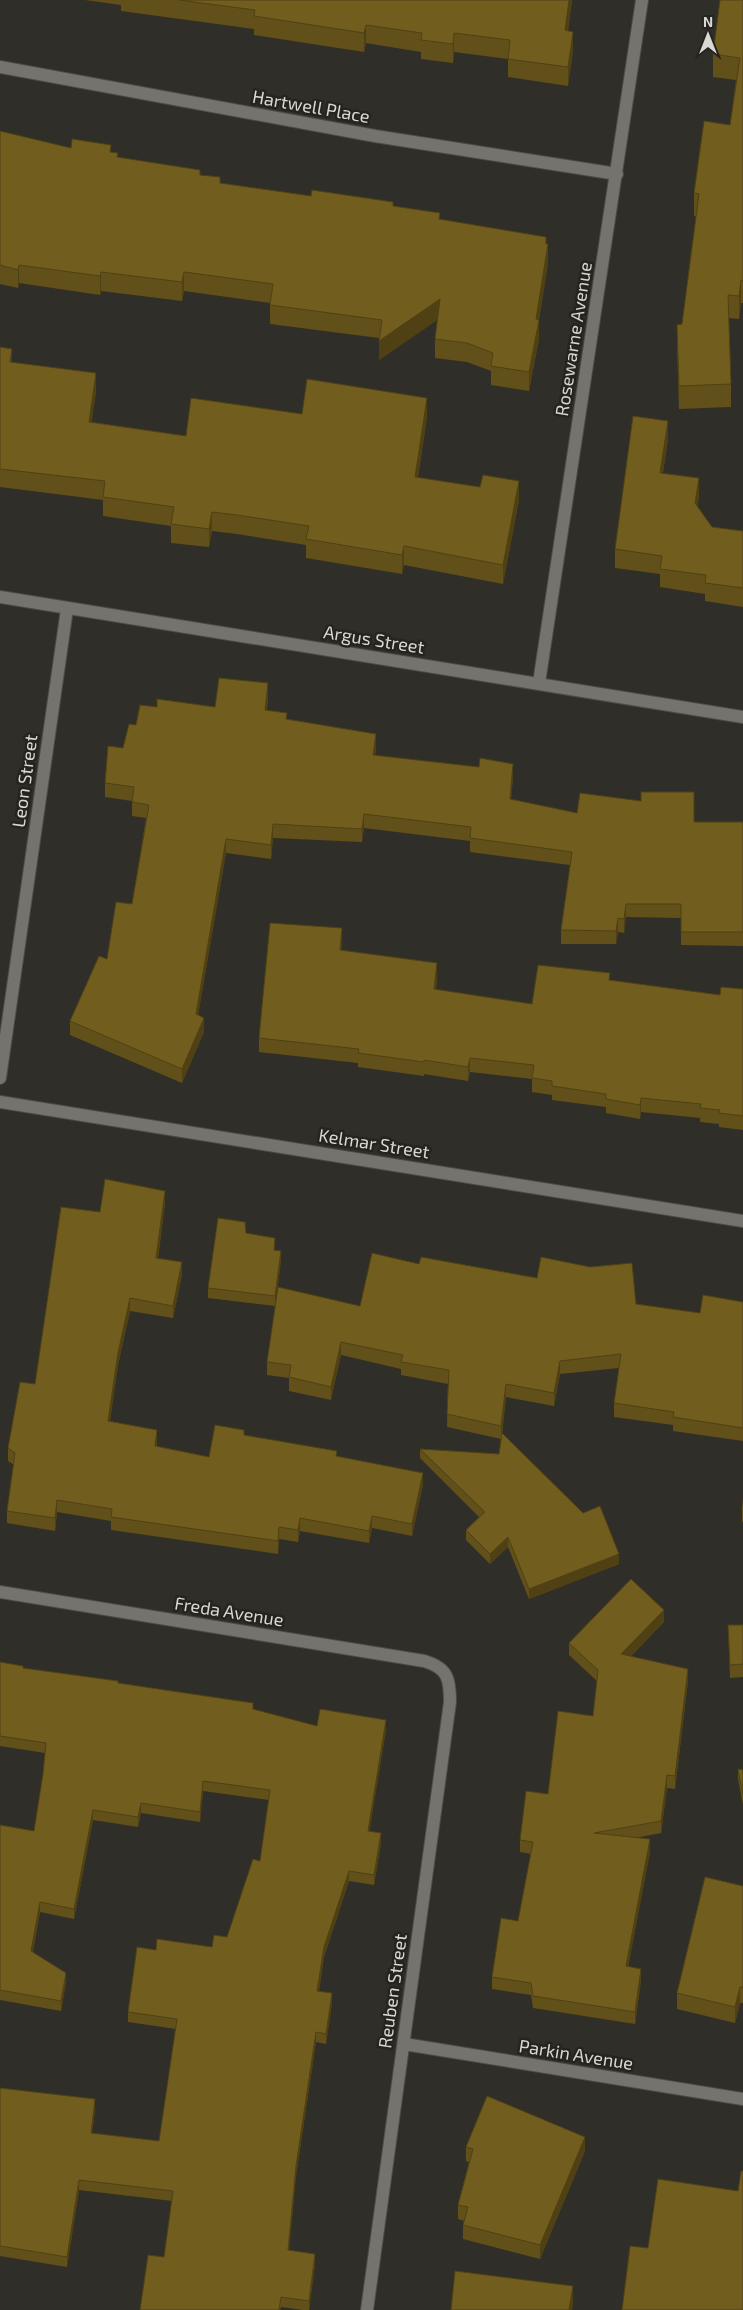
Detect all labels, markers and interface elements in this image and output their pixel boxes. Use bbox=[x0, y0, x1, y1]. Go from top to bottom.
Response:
north arrow bbox=[683, 10, 733, 60]
text: N bbox=[703, 13, 713, 30]
street label: Hartwell Place bbox=[251, 85, 372, 127]
street label: Rosewarne Avenue bbox=[550, 260, 596, 418]
street label: Argus Street bbox=[322, 620, 426, 658]
street label: Leon Street bbox=[7, 733, 41, 829]
street label: Kelmar Street bbox=[317, 1123, 431, 1163]
street label: Freda Avenue bbox=[173, 1592, 285, 1630]
street label: Reuben Street bbox=[373, 1932, 411, 2050]
street label: Parkin Avenue bbox=[517, 2034, 635, 2074]

